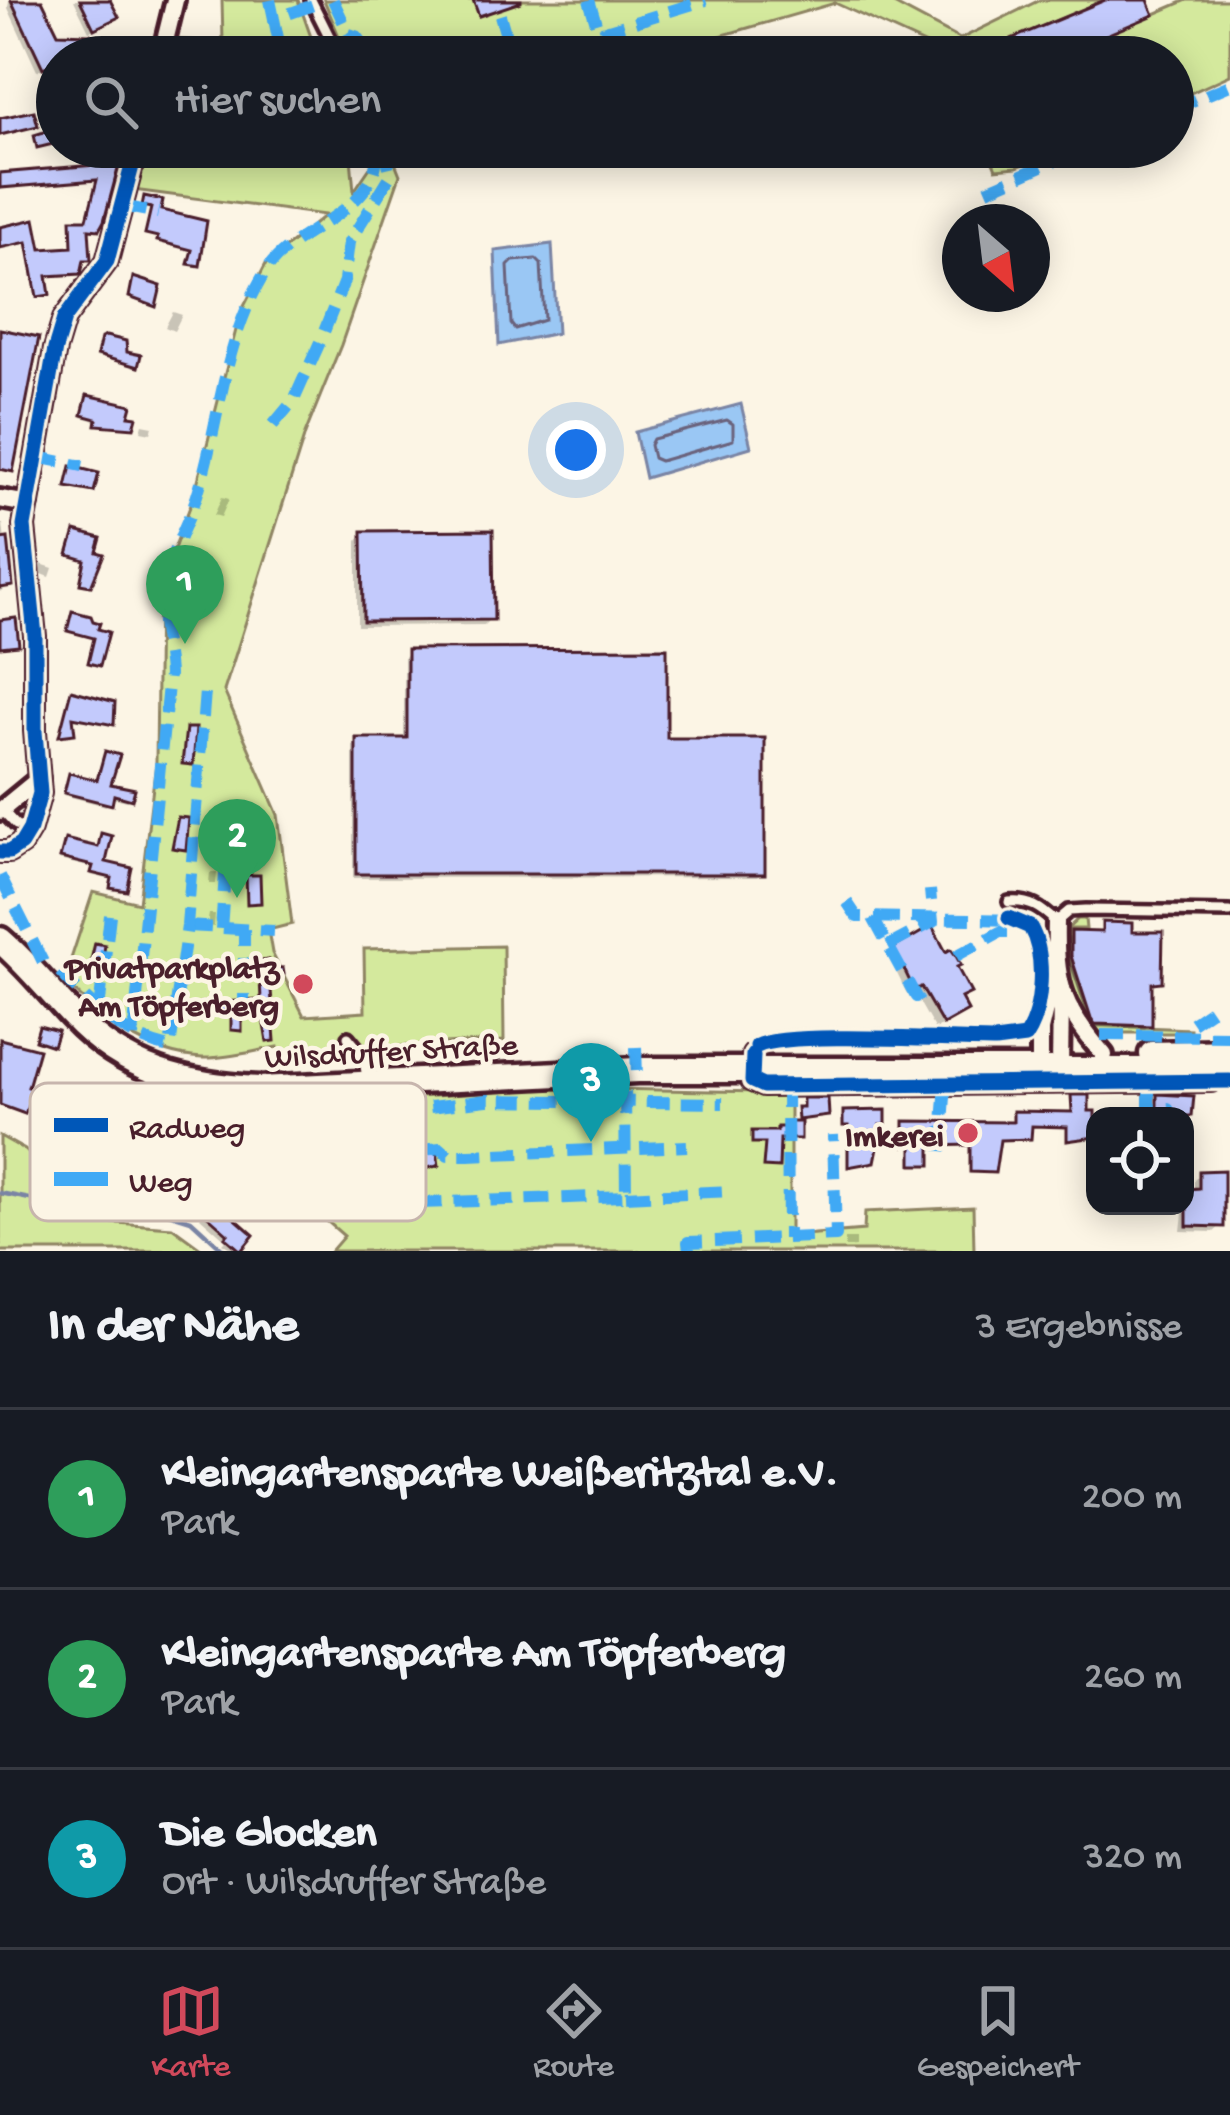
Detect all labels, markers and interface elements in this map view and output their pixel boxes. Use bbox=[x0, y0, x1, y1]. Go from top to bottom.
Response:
search box bbox=[36, 36, 1194, 168]
icon: search bbox=[78, 69, 144, 135]
text: Hier suchen bbox=[174, 76, 381, 129]
north arrow bbox=[942, 204, 1050, 312]
your location bbox=[546, 420, 606, 480]
pin: 1 bbox=[146, 545, 224, 644]
pin: 2 bbox=[198, 799, 276, 898]
place label: Privatparkplatz Am Töpferberg bbox=[63, 952, 280, 1028]
marker: Privatparkplatz Am Töpferberg bbox=[290, 971, 316, 997]
street label: Wilsdruffer Straße bbox=[264, 1028, 520, 1080]
pin: 3 bbox=[552, 1043, 630, 1142]
legend bbox=[30, 1083, 426, 1221]
map controls bbox=[1086, 1107, 1194, 1215]
button: locate bbox=[1086, 1107, 1194, 1215]
text: Radweg bbox=[129, 1112, 245, 1150]
place label: Imkerei bbox=[845, 1120, 944, 1158]
marker: Imkerei bbox=[955, 1120, 981, 1146]
text: Weg bbox=[129, 1166, 193, 1204]
text: In der Nähe bbox=[48, 1299, 298, 1359]
text: 3 Ergebnisse bbox=[976, 1306, 1182, 1352]
text: Kleingartensparte Weißeritztal e.V. bbox=[162, 1449, 839, 1502]
text: 1 bbox=[79, 1476, 95, 1522]
text: 200 m bbox=[1082, 1476, 1182, 1522]
text: Park bbox=[162, 1502, 236, 1548]
text: Kleingartensparte Am Töpferberg bbox=[162, 1629, 786, 1682]
text: 2 bbox=[77, 1656, 97, 1702]
text: 260 m bbox=[1084, 1656, 1182, 1702]
text: Park bbox=[162, 1682, 236, 1728]
text: Die Glocken bbox=[162, 1809, 377, 1862]
text: 3 bbox=[77, 1836, 97, 1882]
text: 320 m bbox=[1084, 1836, 1182, 1882]
text: Ort · Wilsdruffer Straße bbox=[162, 1862, 546, 1908]
tab: Karte bbox=[152, 1978, 230, 2088]
tab: Route bbox=[533, 1978, 614, 2088]
tab: Gespeichert bbox=[917, 1978, 1078, 2088]

